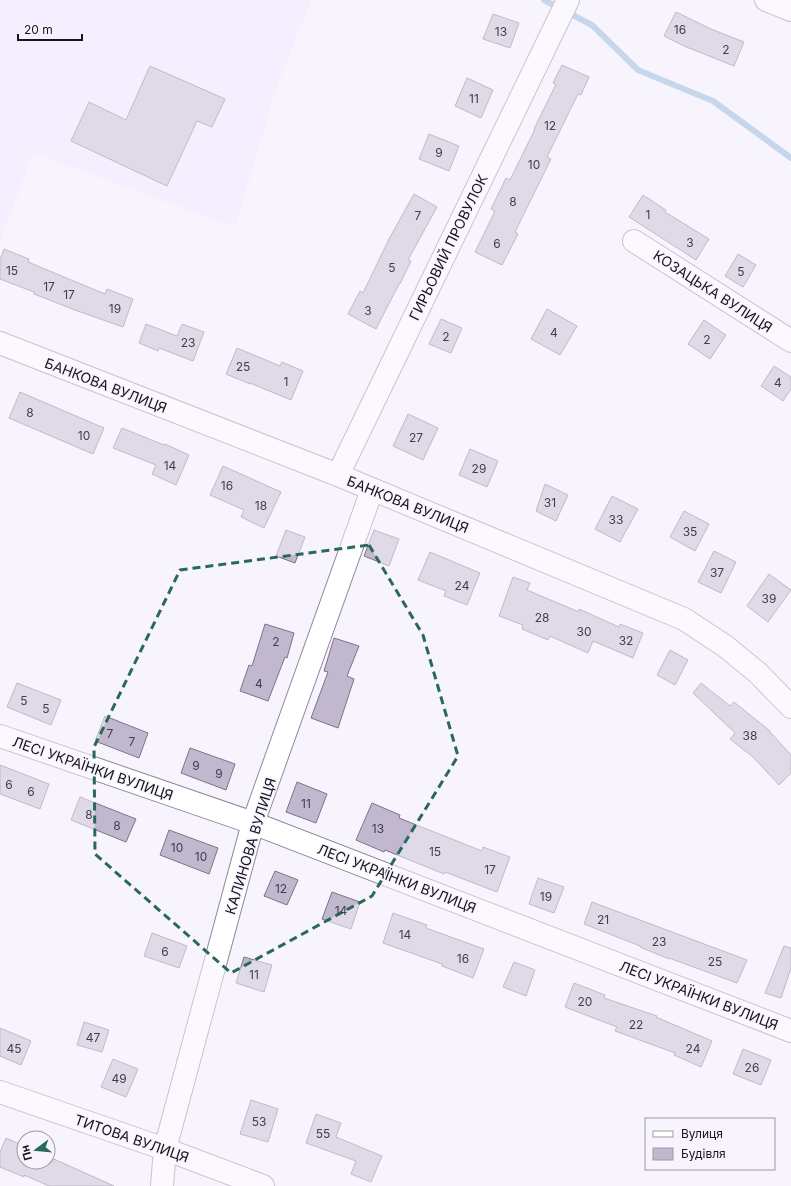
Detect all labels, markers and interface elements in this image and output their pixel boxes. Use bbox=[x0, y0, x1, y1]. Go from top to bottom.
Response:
scale bar bbox=[18, 16, 82, 42]
text: 20 m bbox=[24, 22, 53, 37]
house number: 16 bbox=[674, 22, 686, 37]
house number: 13 bbox=[495, 24, 507, 39]
house number: 2 bbox=[722, 42, 730, 57]
house number: 11 bbox=[469, 91, 479, 106]
house number: 12 bbox=[544, 118, 556, 133]
house number: 9 bbox=[435, 145, 443, 160]
house number: 10 bbox=[528, 157, 540, 172]
street label: ГИРЬОВИЙ ПРОВУЛОК bbox=[404, 170, 491, 323]
house number: 8 bbox=[509, 194, 517, 209]
house number: 1 bbox=[646, 207, 650, 222]
house number: 7 bbox=[415, 208, 422, 223]
house number: 3 bbox=[686, 235, 694, 250]
house number: 6 bbox=[493, 236, 501, 251]
street label: КОЗАЦЬКА ВУЛИЦЯ bbox=[650, 246, 776, 336]
house number: 5 bbox=[388, 260, 396, 275]
house number: 15 bbox=[6, 263, 18, 278]
house number: 5 bbox=[737, 264, 745, 279]
house number: 17 bbox=[43, 279, 55, 294]
house number: 17 bbox=[63, 287, 75, 302]
house number: 19 bbox=[109, 301, 121, 316]
house number: 3 bbox=[364, 303, 372, 318]
house number: 4 bbox=[550, 325, 558, 340]
house number: 2 bbox=[442, 329, 450, 344]
house number: 2 bbox=[703, 332, 711, 347]
house number: 23 bbox=[181, 335, 195, 350]
street label: БАНКОВА ВУЛИЦЯ bbox=[42, 354, 170, 416]
house number: 25 bbox=[236, 359, 250, 374]
house number: 1 bbox=[284, 374, 288, 389]
house number: 4 bbox=[774, 375, 782, 390]
house number: 8 bbox=[26, 405, 34, 420]
house number: 10 bbox=[78, 428, 90, 443]
house number: 27 bbox=[409, 430, 423, 445]
house number: 14 bbox=[164, 458, 177, 473]
house number: 29 bbox=[472, 461, 486, 476]
street label: БАНКОВА ВУЛИЦЯ bbox=[345, 472, 471, 536]
house number: 16 bbox=[221, 478, 233, 493]
house number: 31 bbox=[544, 495, 556, 510]
house number: 18 bbox=[255, 498, 267, 513]
house number: 33 bbox=[609, 512, 623, 527]
house number: 35 bbox=[683, 524, 697, 539]
house number: 37 bbox=[710, 565, 724, 580]
house number: 24 bbox=[455, 578, 470, 593]
house number: 39 bbox=[762, 591, 776, 606]
house number: 28 bbox=[535, 610, 549, 625]
house number: 30 bbox=[577, 624, 591, 639]
house number: 32 bbox=[619, 633, 633, 648]
house number: 2 bbox=[272, 634, 280, 649]
house number: 4 bbox=[255, 676, 263, 691]
house number: 5 bbox=[20, 693, 28, 708]
house number: 5 bbox=[42, 701, 50, 716]
house number: 7 bbox=[107, 726, 114, 741]
house number: 38 bbox=[743, 728, 757, 743]
street label: ЛЕСІ УКРАЇНКИ ВУЛИЦЯ bbox=[10, 732, 176, 804]
house number: 7 bbox=[129, 734, 136, 749]
house number: 9 bbox=[192, 758, 200, 773]
house number: 9 bbox=[215, 766, 223, 781]
street label: КАЛИНОВА ВУЛИЦЯ bbox=[221, 776, 279, 916]
house number: 6 bbox=[5, 777, 13, 792]
house number: 6 bbox=[27, 784, 35, 799]
house number: 11 bbox=[301, 796, 311, 811]
house number: 8 bbox=[85, 807, 93, 822]
house number: 8 bbox=[113, 818, 121, 833]
house number: 13 bbox=[372, 821, 384, 836]
house number: 10 bbox=[171, 840, 183, 855]
street label: ЛЕСІ УКРАЇНКИ ВУЛИЦЯ bbox=[315, 840, 479, 916]
house number: 15 bbox=[429, 844, 441, 859]
house number: 10 bbox=[195, 849, 207, 864]
house number: 17 bbox=[484, 862, 496, 877]
house number: 12 bbox=[275, 881, 287, 896]
house number: 19 bbox=[540, 889, 552, 904]
house number: 14 bbox=[335, 903, 348, 918]
house number: 21 bbox=[597, 912, 609, 927]
house number: 14 bbox=[399, 927, 412, 942]
house number: 23 bbox=[652, 934, 666, 949]
house number: 6 bbox=[161, 944, 169, 959]
house number: 16 bbox=[457, 951, 469, 966]
house number: 25 bbox=[708, 954, 722, 969]
street label: ЛЕСІ УКРАЇНКИ ВУЛИЦЯ bbox=[617, 957, 781, 1033]
house number: 11 bbox=[249, 967, 259, 982]
house number: 20 bbox=[578, 994, 592, 1009]
house number: 22 bbox=[629, 1017, 643, 1032]
house number: 47 bbox=[86, 1030, 100, 1045]
house number: 45 bbox=[6, 1041, 22, 1056]
house number: 24 bbox=[686, 1041, 701, 1056]
house number: 26 bbox=[745, 1060, 759, 1075]
house number: 49 bbox=[111, 1071, 127, 1086]
street label: ТИТОВА ВУЛИЦЯ bbox=[73, 1110, 191, 1166]
house number: 53 bbox=[252, 1114, 266, 1129]
legend bbox=[645, 1118, 775, 1170]
house number: 55 bbox=[316, 1126, 330, 1141]
text: Вулиця bbox=[681, 1126, 723, 1141]
north arrow bbox=[16, 1130, 56, 1170]
text: Пн bbox=[18, 1143, 35, 1162]
text: Будівля bbox=[681, 1146, 726, 1161]

